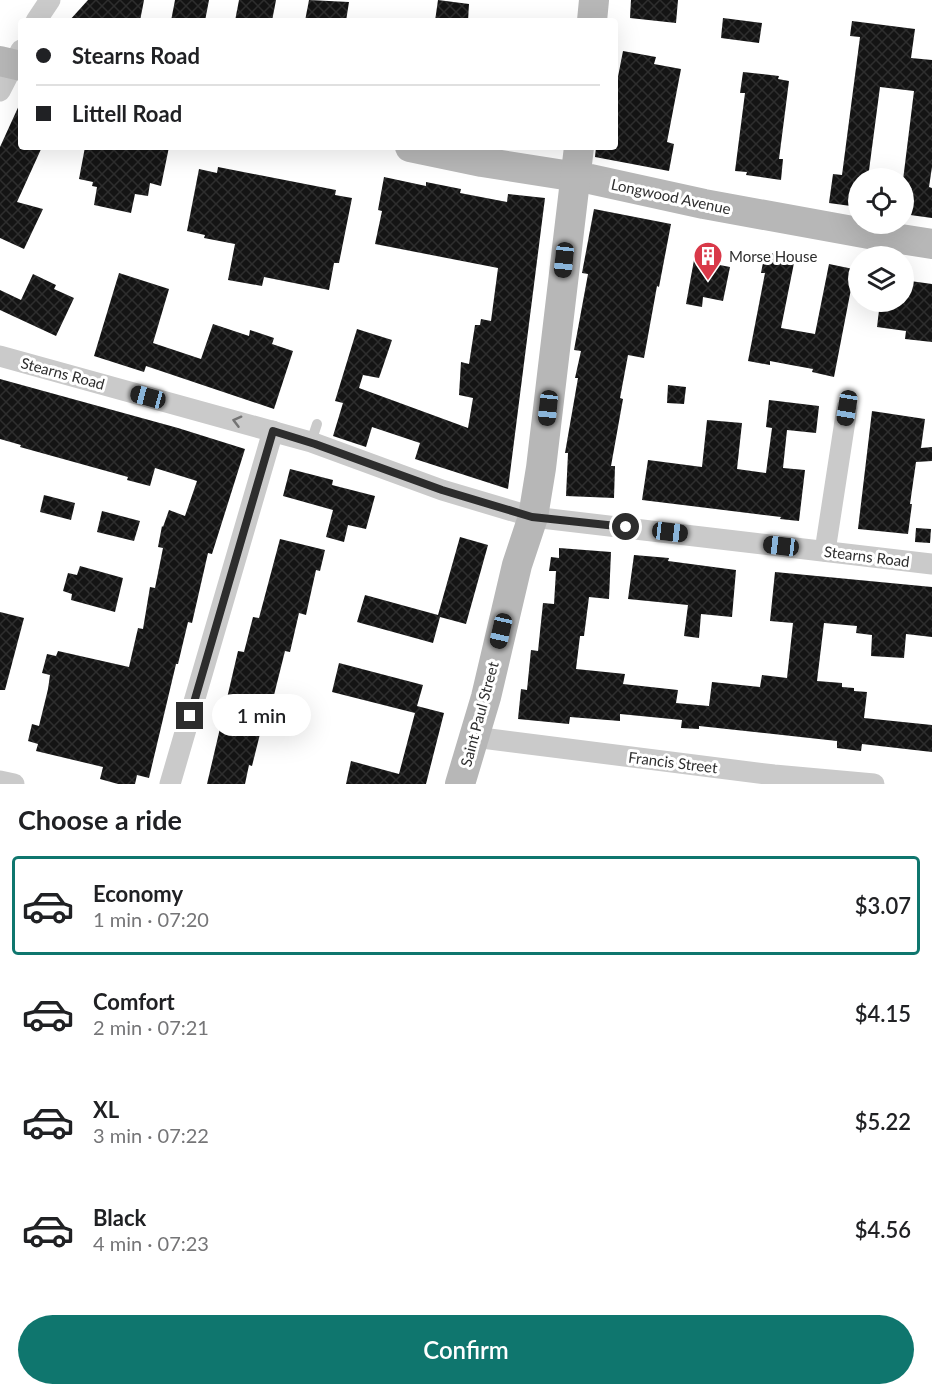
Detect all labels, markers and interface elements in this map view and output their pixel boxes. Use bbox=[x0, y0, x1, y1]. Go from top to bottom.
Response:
text: Stearns Road bbox=[72, 42, 200, 69]
text: Littell Road bbox=[72, 100, 182, 127]
map controls bbox=[848, 168, 914, 312]
button: locate bbox=[848, 168, 914, 234]
street label: Longwood Avenue bbox=[610, 175, 733, 217]
building icon: Morse House bbox=[692, 240, 724, 282]
car bbox=[553, 241, 575, 279]
button: layers bbox=[848, 246, 914, 312]
place label: Morse House bbox=[729, 247, 817, 265]
street label: Stearns Road bbox=[19, 353, 107, 393]
car bbox=[128, 384, 168, 410]
car bbox=[537, 389, 559, 427]
car bbox=[835, 389, 859, 427]
one-way arrow bbox=[232, 416, 243, 428]
route start bbox=[612, 513, 639, 540]
car bbox=[651, 521, 689, 543]
car bbox=[762, 535, 800, 557]
street label: Stearns Road bbox=[823, 542, 911, 570]
car bbox=[488, 611, 514, 651]
street label: Saint Paul Street bbox=[456, 659, 502, 769]
callout: 1 min bbox=[211, 695, 310, 737]
route end bbox=[176, 702, 203, 729]
text: 1 min bbox=[237, 703, 286, 727]
street label: Francis Street bbox=[627, 748, 719, 776]
text: Choose a ride bbox=[18, 803, 182, 836]
icon: car bbox=[21, 879, 75, 933]
text: Economy bbox=[93, 880, 183, 907]
text: $3.07 bbox=[855, 892, 911, 919]
text: 1 min · 07:20 bbox=[93, 907, 209, 931]
icon: car bbox=[21, 987, 75, 1041]
text: Comfort bbox=[93, 988, 175, 1015]
text: $4.15 bbox=[855, 1000, 911, 1027]
text: 2 min · 07:21 bbox=[93, 1015, 209, 1039]
icon: car bbox=[21, 1095, 75, 1149]
text: XL bbox=[93, 1096, 119, 1123]
text: $5.22 bbox=[855, 1108, 911, 1135]
text: 3 min · 07:22 bbox=[93, 1123, 209, 1147]
icon: car bbox=[21, 1203, 75, 1257]
text: Black bbox=[93, 1204, 146, 1231]
text: $4.56 bbox=[855, 1216, 911, 1243]
text: 4 min · 07:23 bbox=[93, 1231, 209, 1255]
button: Confirm bbox=[18, 1315, 914, 1384]

